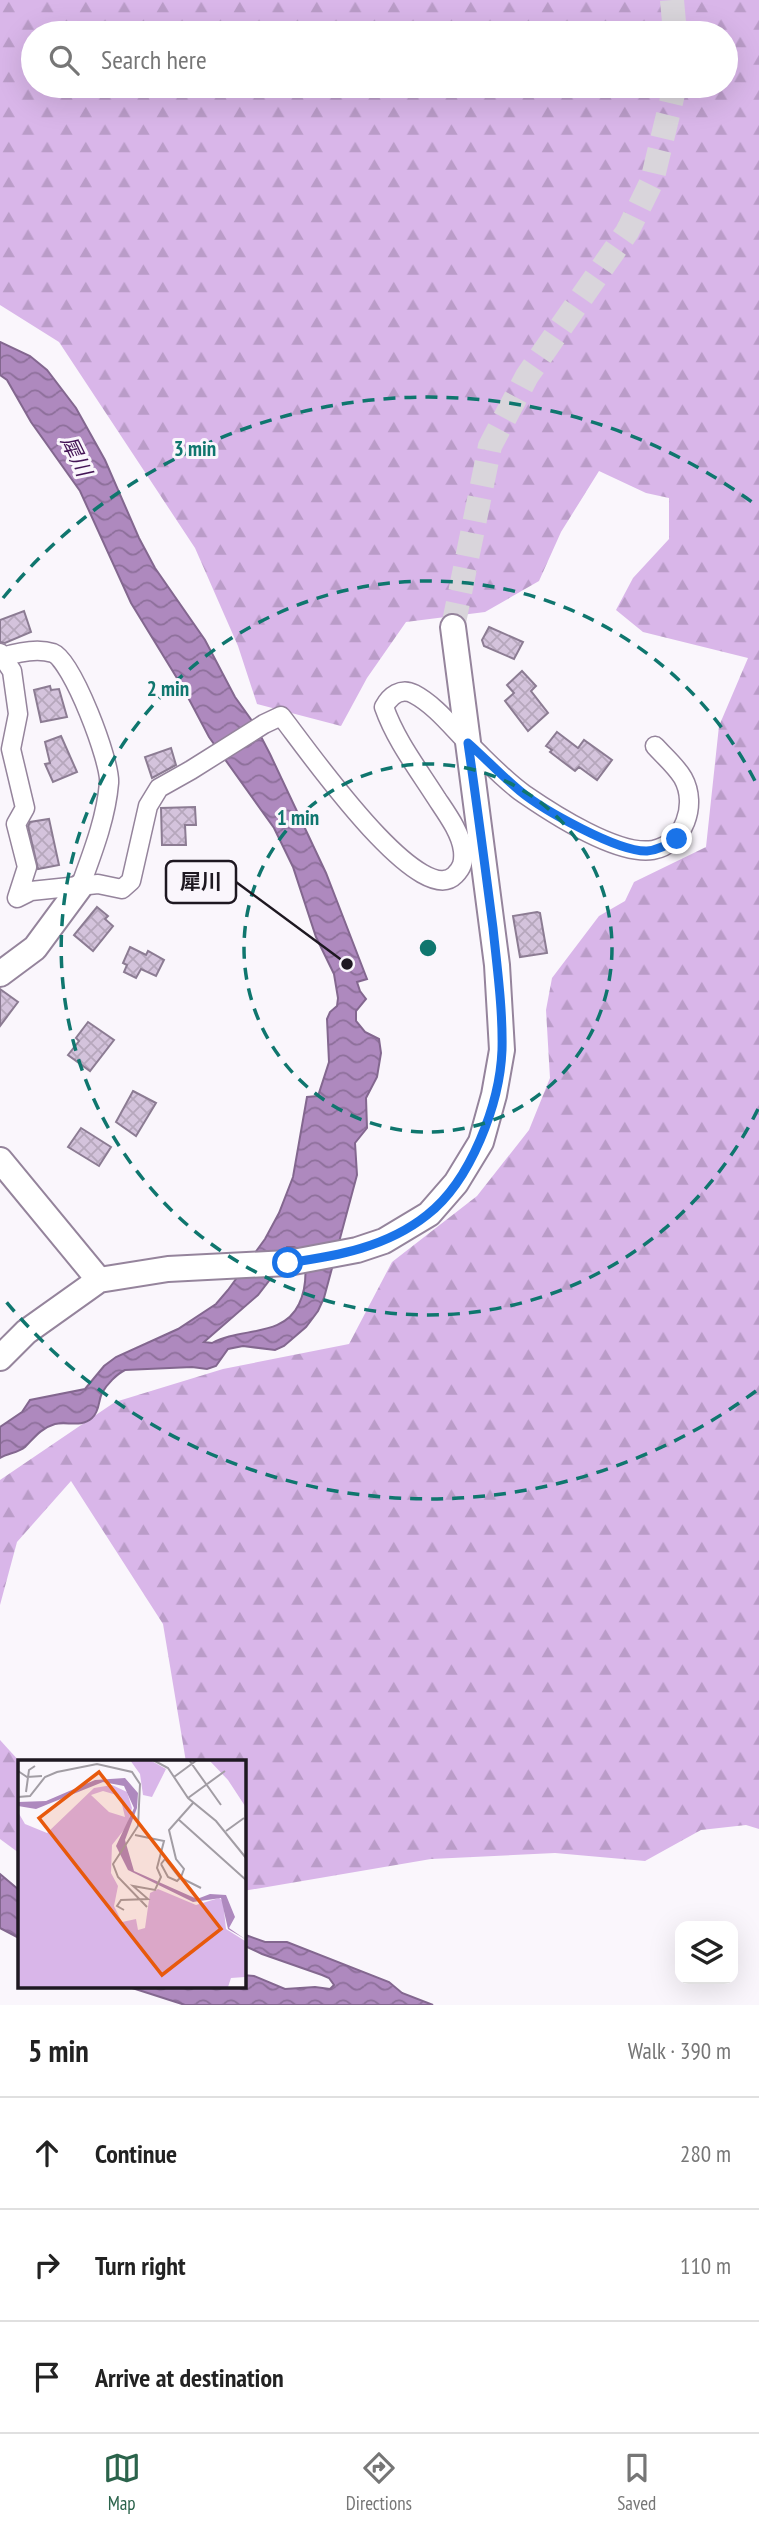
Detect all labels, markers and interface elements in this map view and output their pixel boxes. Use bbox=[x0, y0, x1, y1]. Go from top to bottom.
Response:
search box bbox=[21, 21, 738, 98]
icon: search bbox=[45, 41, 83, 79]
text: Search here bbox=[101, 43, 207, 76]
water label: 犀川 bbox=[55, 431, 99, 482]
text: 3 min bbox=[174, 435, 216, 462]
text: 2 min bbox=[147, 675, 189, 702]
text: 1 min bbox=[277, 804, 319, 831]
route end bbox=[661, 823, 692, 854]
callout: 犀川 bbox=[166, 861, 236, 903]
text: 犀川 bbox=[180, 868, 222, 895]
centre of rings bbox=[416, 936, 440, 960]
route start bbox=[272, 1247, 303, 1278]
inset map bbox=[18, 1760, 245, 1988]
map controls bbox=[675, 1921, 738, 1984]
button: layers bbox=[675, 1921, 738, 1984]
text: 5 min bbox=[28, 2031, 89, 2070]
text: Walk · 390 m bbox=[628, 2036, 731, 2065]
icon: ahead bbox=[28, 2134, 66, 2172]
text: Continue bbox=[95, 2137, 177, 2170]
text: 280 m bbox=[680, 2139, 731, 2168]
icon: right bbox=[28, 2246, 66, 2284]
text: Turn right bbox=[95, 2249, 186, 2282]
text: 110 m bbox=[680, 2251, 731, 2280]
icon: arrive bbox=[28, 2358, 66, 2396]
text: Arrive at destination bbox=[95, 2361, 284, 2394]
tab: Map bbox=[103, 2449, 141, 2515]
tab: Directions bbox=[346, 2449, 412, 2515]
tab: Saved bbox=[617, 2449, 656, 2515]

